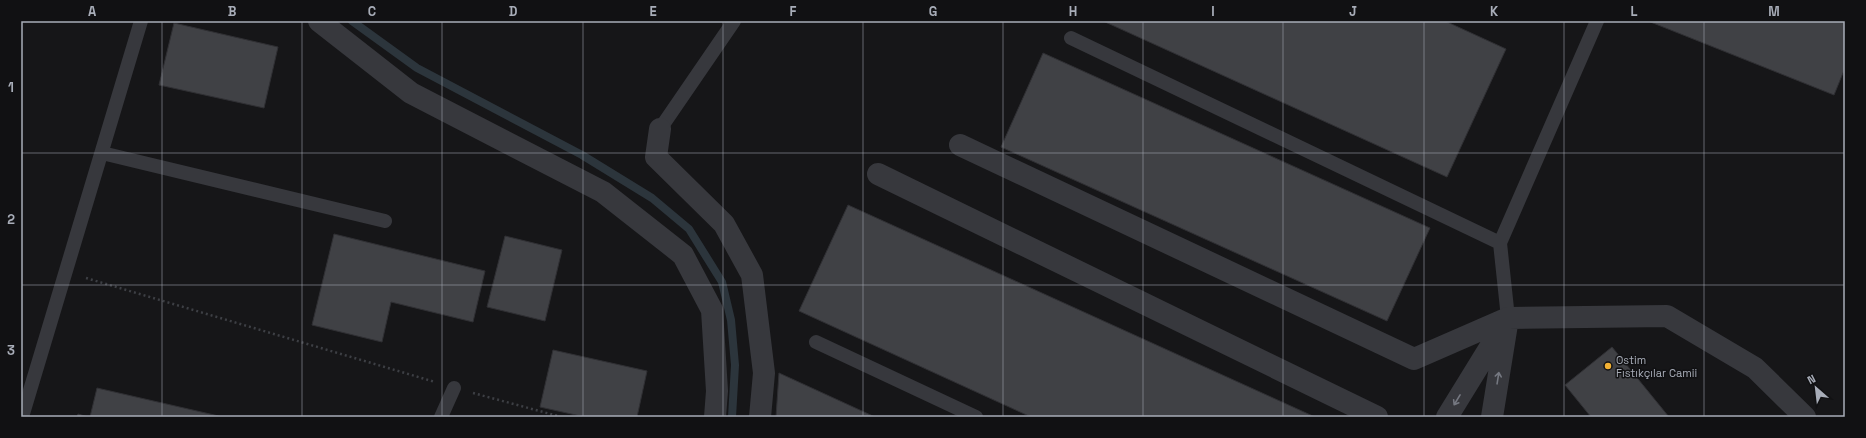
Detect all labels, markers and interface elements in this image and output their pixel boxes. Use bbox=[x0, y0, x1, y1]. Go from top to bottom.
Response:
text: A bbox=[88, 3, 97, 20]
text: B bbox=[228, 3, 237, 20]
text: C bbox=[368, 3, 376, 20]
text: D bbox=[509, 3, 518, 20]
text: E bbox=[649, 3, 657, 20]
text: F bbox=[790, 3, 797, 20]
text: G bbox=[929, 3, 937, 20]
text: H bbox=[1069, 3, 1077, 20]
text: I bbox=[1211, 3, 1215, 20]
text: J bbox=[1349, 3, 1357, 20]
text: K bbox=[1490, 3, 1499, 20]
text: L bbox=[1630, 3, 1638, 20]
text: M bbox=[1768, 3, 1780, 20]
text: 1 bbox=[8, 79, 14, 96]
text: 2 bbox=[7, 211, 15, 228]
text: 3 bbox=[7, 342, 15, 359]
place label: Ostim Fıstıkçılar Camii bbox=[1616, 353, 1697, 380]
marker: Ostim Fıstıkçılar Camii bbox=[1603, 361, 1613, 371]
north arrow bbox=[1796, 368, 1836, 408]
text: N bbox=[1805, 371, 1818, 387]
one-way arrow bbox=[1494, 372, 1502, 385]
one-way arrow bbox=[1453, 394, 1461, 406]

